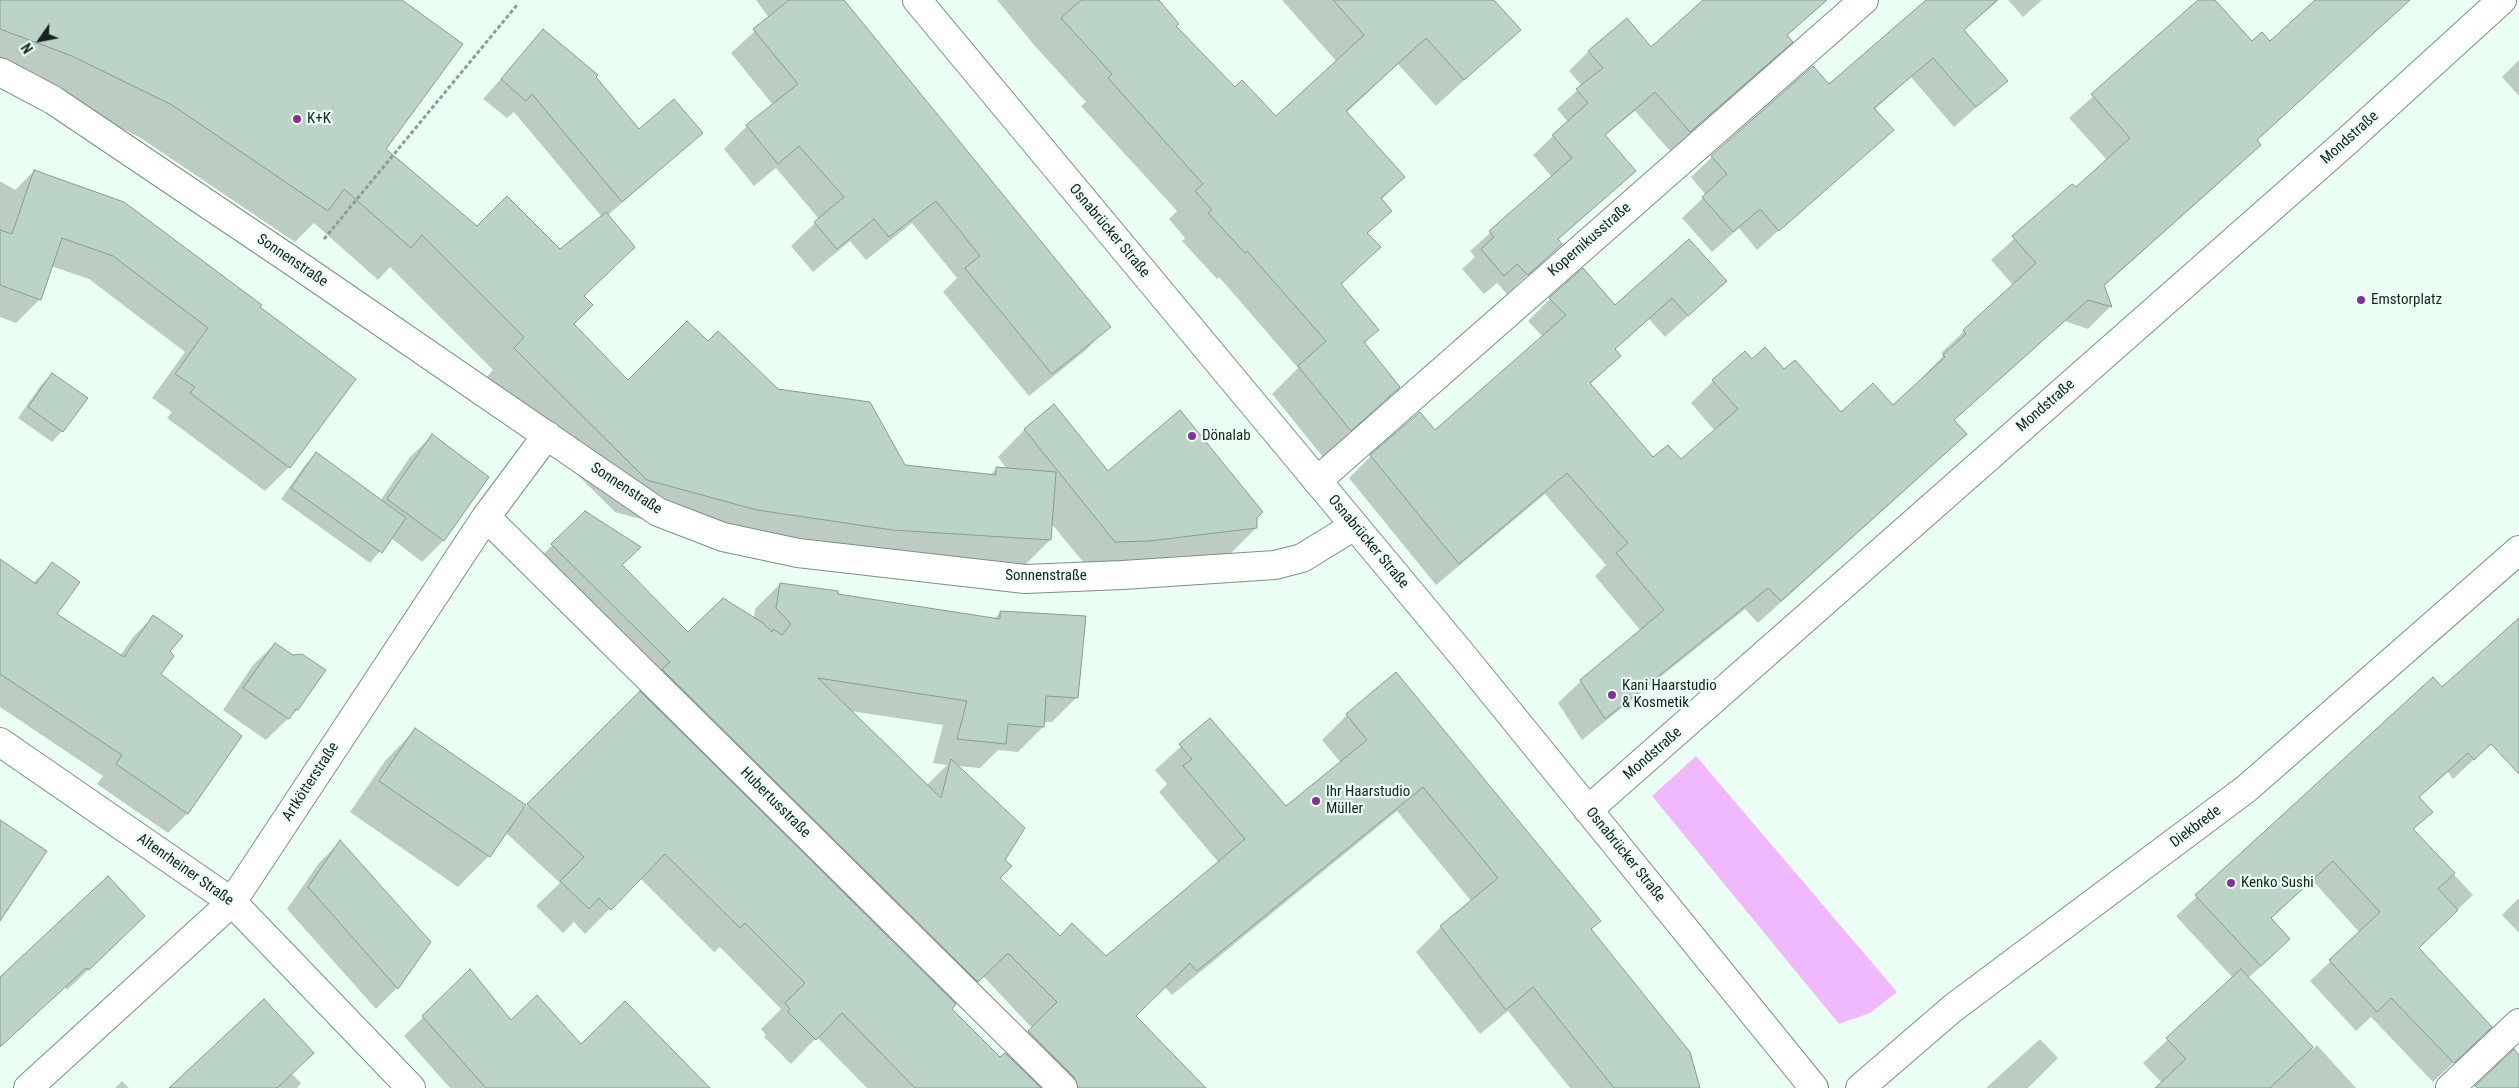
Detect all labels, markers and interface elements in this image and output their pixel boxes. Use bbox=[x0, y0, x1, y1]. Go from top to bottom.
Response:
north arrow bbox=[15, 15, 65, 65]
text: N bbox=[18, 40, 36, 56]
street label: Mondstraße bbox=[2318, 108, 2382, 168]
place label: K+K bbox=[307, 110, 331, 128]
marker: K+K bbox=[291, 113, 303, 125]
street label: Osnabrücker Straße bbox=[1065, 181, 1153, 281]
street label: Kopernikusstraße bbox=[1545, 199, 1635, 281]
street label: Sonnenstraße bbox=[253, 231, 331, 291]
place label: Emstorplatz bbox=[2371, 291, 2442, 309]
marker: Emstorplatz bbox=[2355, 294, 2367, 306]
street label: Mondstraße bbox=[2013, 376, 2079, 436]
place label: Dönalab bbox=[1202, 427, 1251, 445]
marker: Dönalab bbox=[1186, 430, 1198, 442]
street label: Sonnenstraße bbox=[587, 459, 665, 519]
street label: Osnabrücker Straße bbox=[1324, 492, 1412, 592]
street label: Sonnenstraße bbox=[1005, 567, 1087, 585]
place label: Kani Haarstudio & Kosmetik bbox=[1622, 677, 1717, 712]
marker: Kani Haarstudio & Kosmetik bbox=[1606, 689, 1618, 701]
street label: Mondstraße bbox=[1620, 724, 1686, 784]
street label: Artkötterstraße bbox=[279, 739, 343, 825]
street label: Hubertusstraße bbox=[736, 764, 814, 842]
place label: Ihr Haarstudio Müller bbox=[1326, 783, 1410, 818]
marker: Ihr Haarstudio Müller bbox=[1310, 795, 1322, 807]
street label: Diekbrede bbox=[2167, 802, 2225, 852]
street label: Osnabrücker Straße bbox=[1581, 804, 1669, 906]
street label: Altenrheiner Straße bbox=[133, 830, 237, 910]
place label: Kenko Sushi bbox=[2241, 874, 2314, 892]
marker: Kenko Sushi bbox=[2225, 877, 2237, 889]

